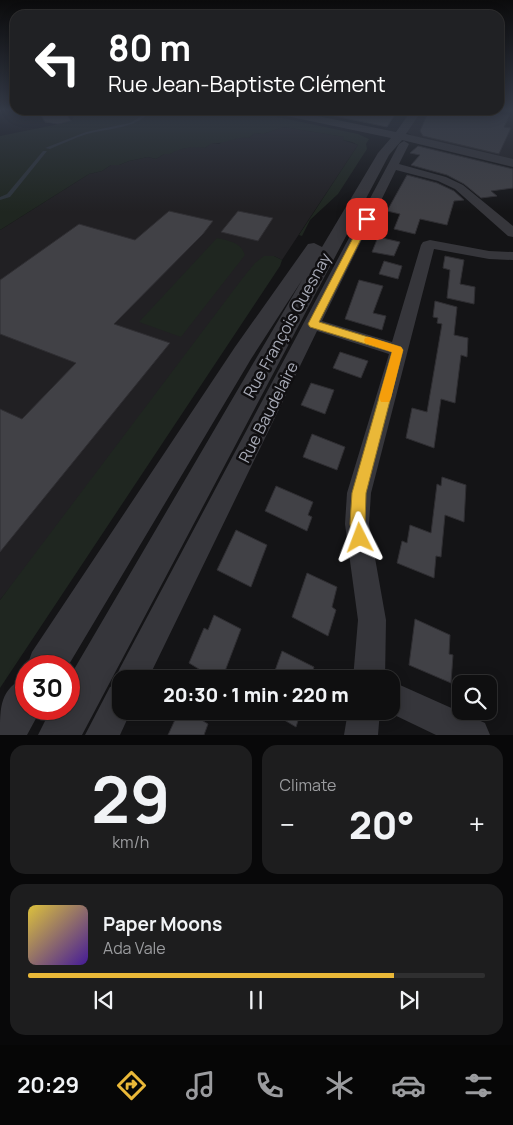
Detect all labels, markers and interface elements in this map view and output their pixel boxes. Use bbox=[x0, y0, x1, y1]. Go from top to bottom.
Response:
text: 80 m bbox=[108, 24, 191, 72]
icon: left bbox=[25, 30, 90, 95]
text: Rue Jean-Baptiste Clément bbox=[108, 69, 386, 99]
pin bbox=[346, 198, 388, 240]
icon: arrive bbox=[353, 205, 381, 233]
street label: Rue François Quesnay bbox=[238, 248, 336, 401]
street label: Rue Baudelaire bbox=[233, 358, 303, 466]
position arrow bbox=[333, 511, 385, 563]
speed limit sign: 30 bbox=[15, 655, 80, 720]
map controls bbox=[452, 675, 497, 720]
button: search bbox=[452, 675, 497, 720]
text: 20:30 · 1 min · 220 m bbox=[163, 682, 349, 708]
text: 29 bbox=[91, 754, 170, 843]
text: Climate bbox=[280, 774, 336, 796]
text: 20° bbox=[349, 798, 415, 850]
text: − bbox=[280, 805, 295, 843]
text: + bbox=[469, 805, 485, 843]
text: km/h bbox=[112, 831, 149, 853]
text: Paper Moons bbox=[103, 911, 222, 937]
text: Ada Vale bbox=[103, 937, 166, 959]
icon: previous bbox=[90, 986, 118, 1014]
icon: pause bbox=[242, 986, 270, 1014]
icon: next bbox=[395, 986, 423, 1014]
icon: directions bbox=[114, 1068, 149, 1103]
icon: music bbox=[183, 1068, 218, 1103]
icon: phone bbox=[252, 1068, 287, 1103]
icon: climate bbox=[322, 1068, 357, 1103]
icon: car bbox=[391, 1068, 426, 1103]
icon: filters bbox=[461, 1068, 496, 1103]
text: 20:29 bbox=[17, 1070, 79, 1100]

